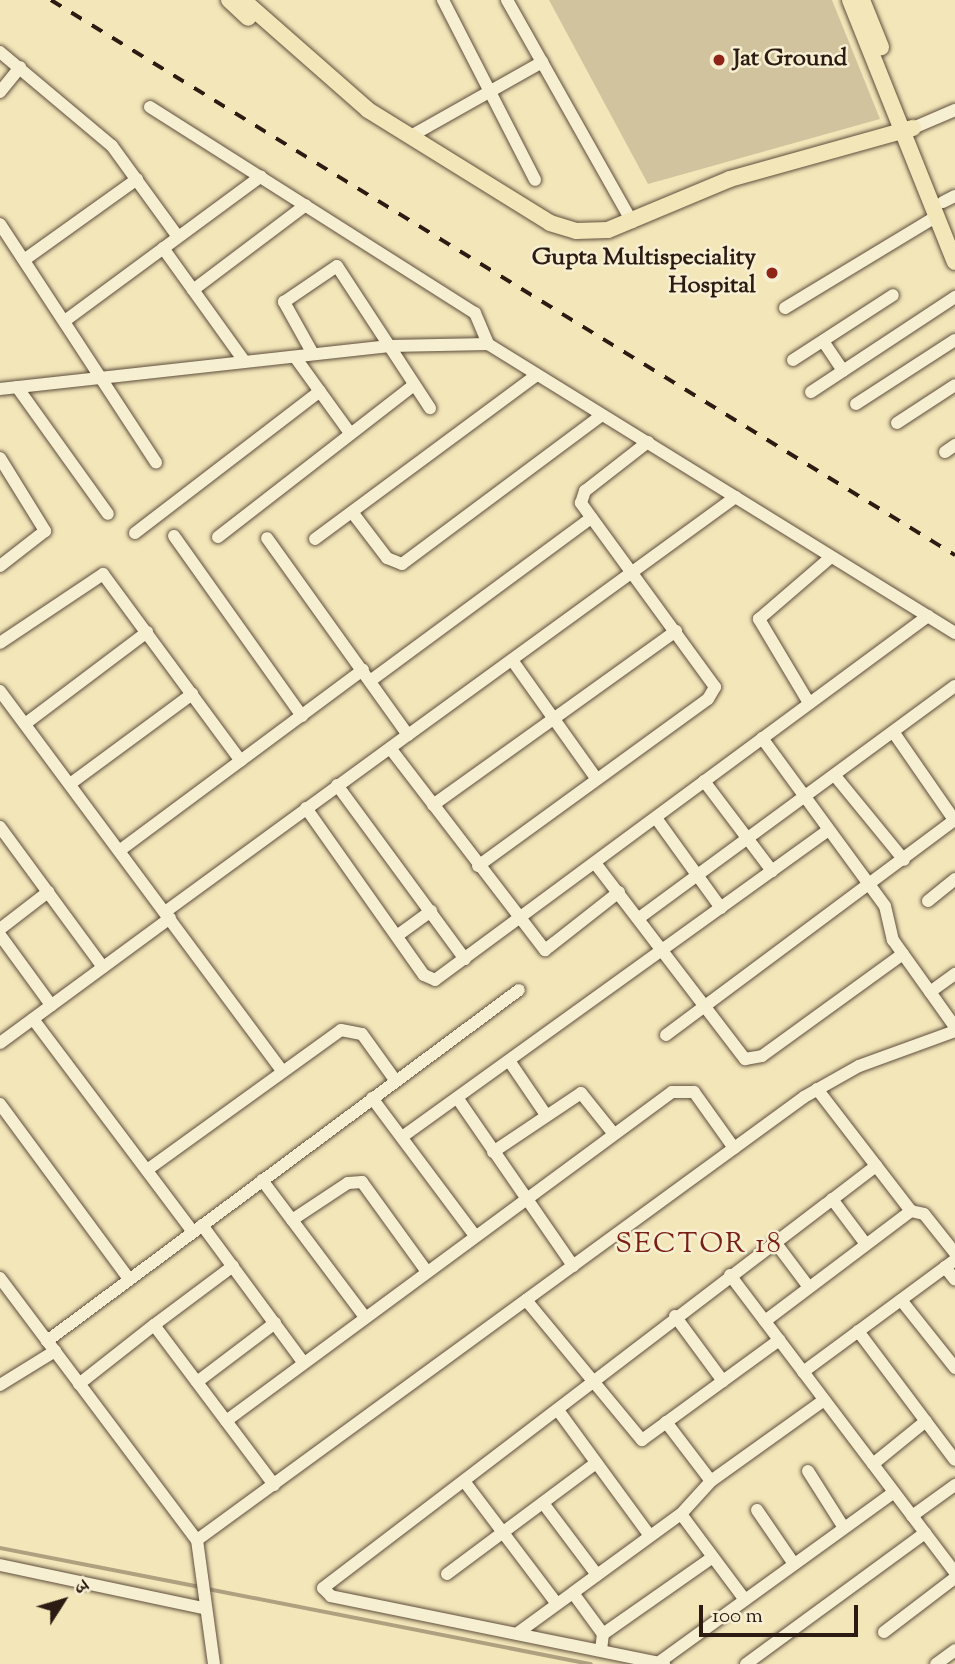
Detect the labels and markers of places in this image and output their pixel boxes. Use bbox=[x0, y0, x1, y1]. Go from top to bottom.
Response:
place label: Jat Ground bbox=[733, 46, 847, 74]
marker: Jat Ground bbox=[711, 52, 727, 68]
place label: Gupta Multispeciality Hospital bbox=[532, 245, 756, 301]
marker: Gupta Multispeciality Hospital bbox=[762, 263, 782, 283]

